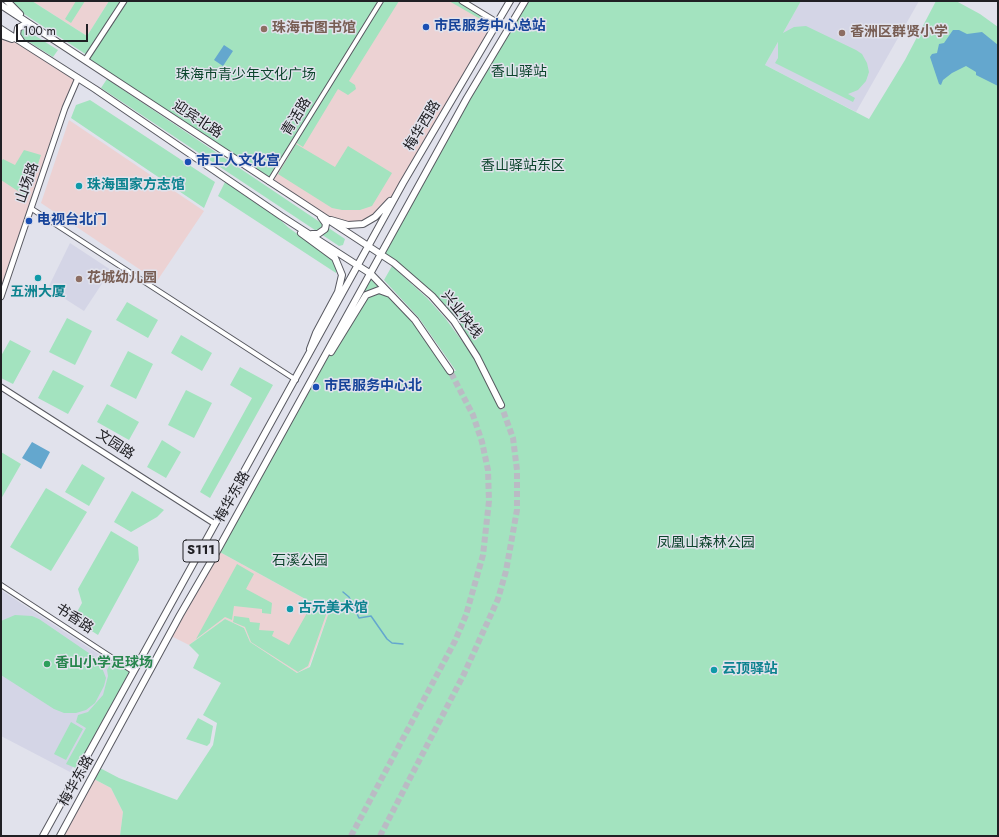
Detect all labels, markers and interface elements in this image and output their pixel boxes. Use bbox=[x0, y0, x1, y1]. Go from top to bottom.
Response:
scale bar bbox=[18, 16, 90, 42]
place label: 市民服务中心总站 bbox=[434, 19, 546, 35]
place label: 珠海市图书馆 bbox=[272, 21, 356, 37]
text: 100 m bbox=[23, 22, 56, 40]
marker: 市民服务中心总站 bbox=[421, 22, 431, 32]
marker: 珠海市图书馆 bbox=[259, 24, 269, 34]
place label: 香洲区群贤小学 bbox=[850, 25, 948, 41]
marker: 香洲区群贤小学 bbox=[837, 28, 847, 38]
park label: 香山驿站 bbox=[491, 65, 547, 81]
park label: 珠海市青少年文化广场 bbox=[176, 68, 316, 84]
street label: 青活路 bbox=[279, 95, 315, 139]
street label: 迎宾北路 bbox=[169, 98, 225, 142]
street label: 梅华西路 bbox=[401, 98, 445, 154]
place label: 市工人文化宫 bbox=[196, 154, 280, 170]
marker: 市工人文化宫 bbox=[183, 157, 193, 167]
park label: 香山驿站东区 bbox=[481, 159, 565, 175]
street label: 山场路 bbox=[13, 160, 43, 206]
place label: 珠海国家方志馆 bbox=[87, 178, 185, 194]
marker: 珠海国家方志馆 bbox=[74, 181, 84, 191]
place label: 电视台北门 bbox=[37, 213, 107, 229]
marker: 电视台北门 bbox=[24, 216, 34, 226]
place label: 花城幼儿园 bbox=[87, 271, 157, 287]
marker: 五洲大厦 bbox=[33, 273, 43, 283]
marker: 花城幼儿园 bbox=[74, 274, 84, 284]
place label: 五洲大厦 bbox=[10, 285, 66, 301]
street label: 兴业快线 bbox=[437, 288, 485, 342]
place label: 市民服务中心北 bbox=[324, 379, 422, 395]
marker: 市民服务中心北 bbox=[311, 382, 321, 392]
street label: 文园路 bbox=[93, 427, 137, 463]
street label: 梅华东路 bbox=[212, 468, 254, 526]
park label: 凤凰山森林公园 bbox=[657, 536, 755, 552]
road number: S111 bbox=[183, 540, 219, 562]
park label: 石溪公园 bbox=[272, 554, 328, 570]
street label: 书香路 bbox=[52, 601, 96, 637]
place label: 古元美术馆 bbox=[298, 601, 368, 617]
marker: 古元美术馆 bbox=[285, 604, 295, 614]
place label: 香山小学足球场 bbox=[55, 656, 153, 672]
marker: 香山小学足球场 bbox=[42, 659, 52, 669]
place label: 云顶驿站 bbox=[722, 662, 778, 678]
marker: 云顶驿站 bbox=[709, 665, 719, 675]
street label: 梅华东路 bbox=[56, 752, 98, 810]

